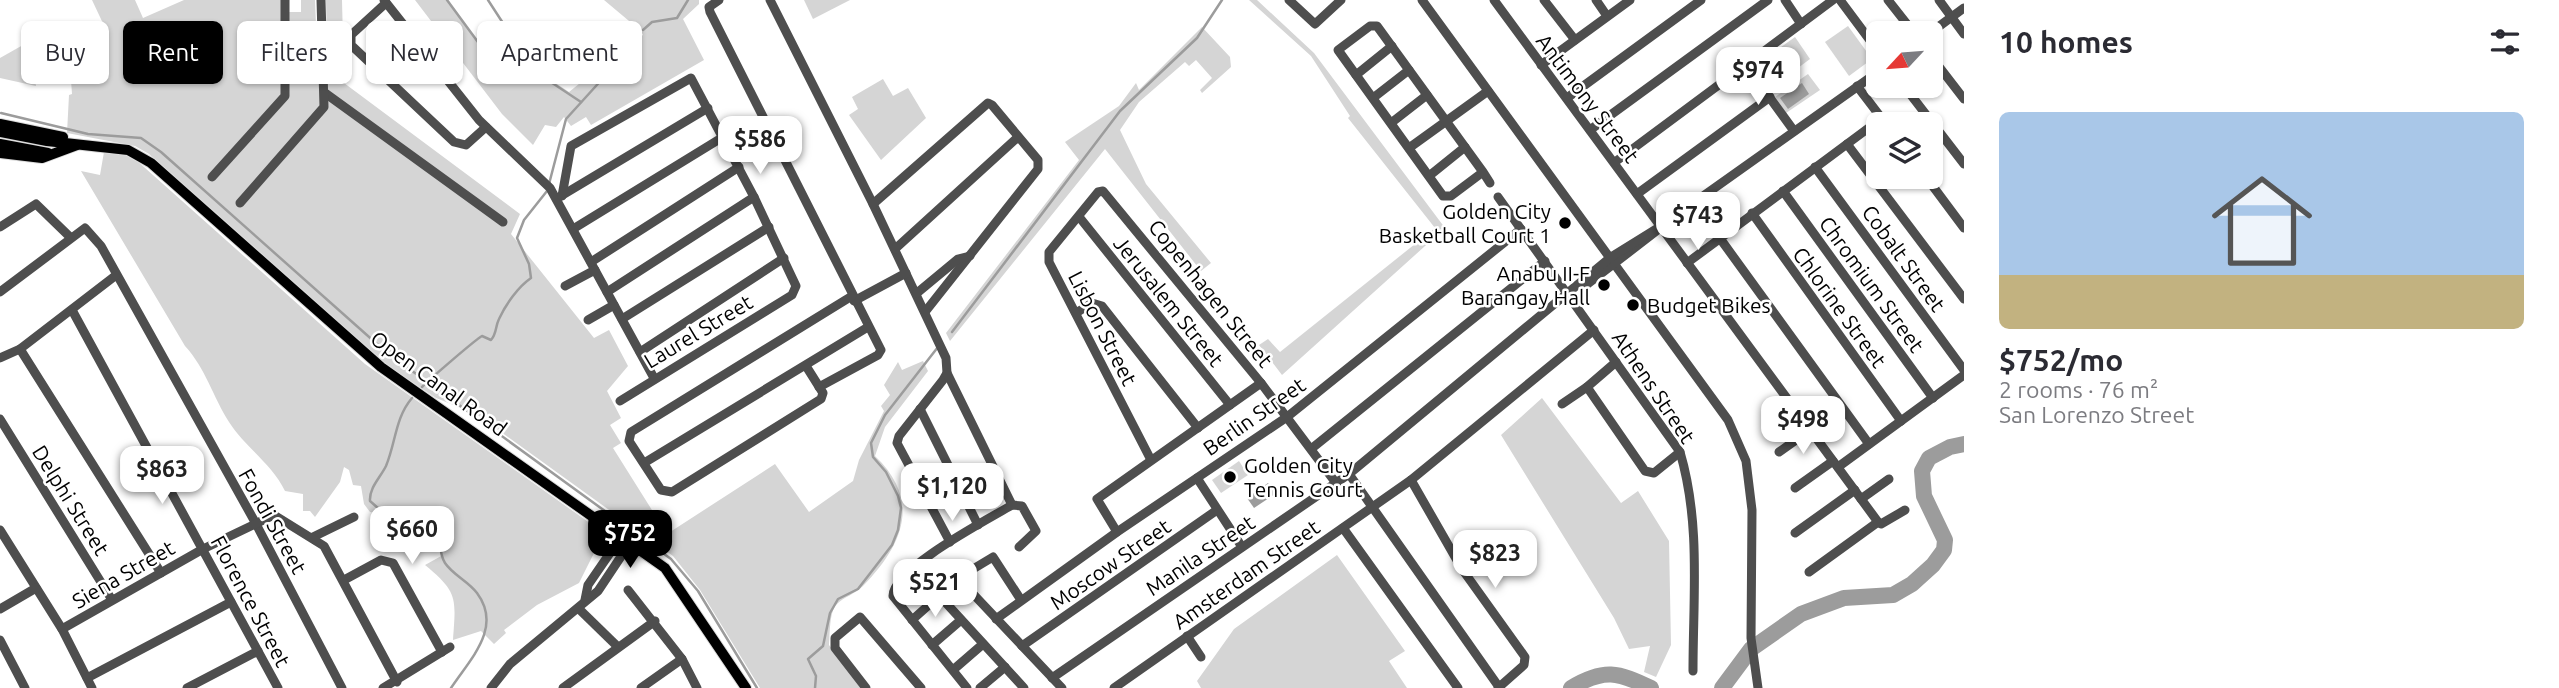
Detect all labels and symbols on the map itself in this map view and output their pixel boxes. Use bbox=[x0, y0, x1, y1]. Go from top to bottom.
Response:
north arrow bbox=[1866, 21, 1942, 98]
street label: Antimony Street bbox=[1532, 29, 1644, 167]
pin: $974 bbox=[1717, 48, 1799, 107]
pin: $586 bbox=[719, 116, 801, 176]
pin: $743 bbox=[1657, 192, 1739, 252]
place label: Golden City Basketball Court 1 bbox=[1379, 199, 1551, 247]
street label: Cobalt Street bbox=[1857, 200, 1951, 316]
street label: Chromium Street bbox=[1815, 211, 1929, 357]
street label: Copenhagen Street bbox=[1144, 214, 1278, 372]
marker: Golden City Basketball Court 1 bbox=[1557, 215, 1573, 231]
street label: Jerusalem Street bbox=[1109, 231, 1229, 371]
street label: Chlorine Street bbox=[1788, 242, 1892, 372]
place label: Anabu II-F Barangay Hall bbox=[1461, 261, 1590, 309]
street label: Lisbon Street bbox=[1064, 267, 1142, 389]
marker: Anabu II-F Barangay Hall bbox=[1596, 277, 1612, 293]
street label: Laurel Street bbox=[640, 289, 756, 373]
place label: Budget Bikes bbox=[1647, 293, 1771, 317]
marker: Budget Bikes bbox=[1625, 297, 1641, 313]
street label: Open Canal Road bbox=[366, 326, 512, 440]
street label: Athens Street bbox=[1608, 326, 1700, 448]
street label: Berlin Street bbox=[1198, 372, 1310, 460]
pin: $498 bbox=[1762, 396, 1844, 456]
street label: Delphi Street bbox=[28, 441, 114, 559]
pin: $863 bbox=[121, 447, 203, 506]
place label: Golden City Tennis Court bbox=[1244, 453, 1363, 501]
pin: $1,120 bbox=[895, 463, 1009, 523]
street label: Fondi Street bbox=[234, 464, 312, 578]
marker: Golden City Tennis Court bbox=[1222, 469, 1238, 485]
pin: $660 bbox=[371, 506, 453, 566]
pin: $752 bbox=[589, 510, 671, 570]
street label: Manila Street bbox=[1141, 510, 1259, 600]
street label: Moscow Street bbox=[1045, 514, 1175, 614]
street label: Amsterdam Street bbox=[1168, 514, 1324, 634]
pin: $823 bbox=[1454, 530, 1536, 590]
street label: Florence Street bbox=[206, 531, 296, 671]
street label: Siena Street bbox=[68, 535, 178, 613]
pin: $521 bbox=[894, 560, 976, 619]

